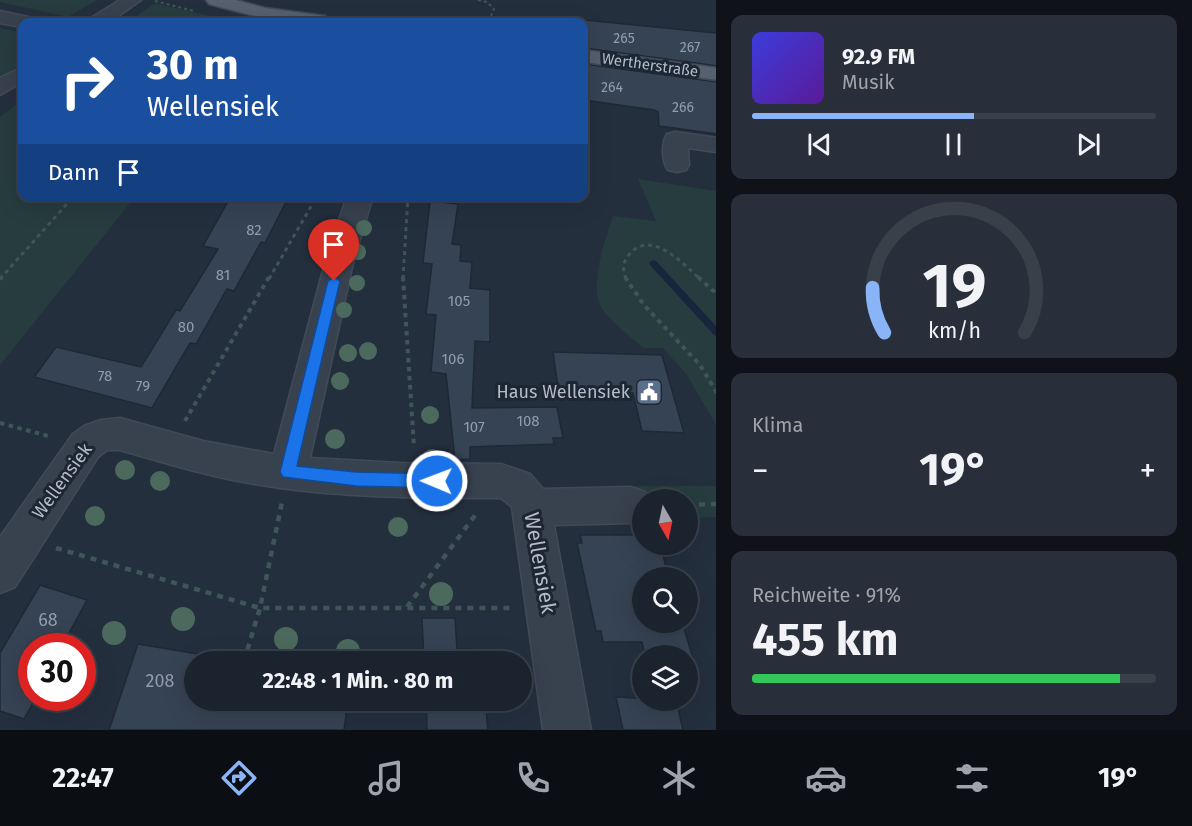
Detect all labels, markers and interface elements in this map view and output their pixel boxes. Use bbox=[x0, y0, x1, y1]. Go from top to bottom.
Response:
house number: 265 bbox=[613, 30, 635, 47]
house number: 267 bbox=[680, 39, 700, 56]
text: 30 m bbox=[147, 40, 239, 90]
icon: right bbox=[48, 42, 126, 120]
text: 92.9 FM bbox=[842, 43, 915, 70]
street label: Wertherstraße bbox=[601, 49, 699, 81]
text: Musik bbox=[842, 70, 894, 94]
house number: 264 bbox=[601, 79, 623, 96]
text: Wellensiek bbox=[147, 91, 279, 123]
house number: 266 bbox=[672, 99, 694, 116]
icon: previous bbox=[803, 128, 836, 161]
icon: pause bbox=[937, 128, 970, 161]
icon: next bbox=[1072, 128, 1105, 161]
icon: arrive bbox=[112, 156, 145, 189]
text: Dann bbox=[48, 159, 100, 186]
pin bbox=[308, 219, 359, 281]
house number: 82 bbox=[246, 221, 262, 239]
icon: arrive bbox=[317, 228, 350, 261]
text: 19 bbox=[922, 249, 986, 324]
house number: 81 bbox=[216, 266, 230, 284]
house number: 105 bbox=[448, 292, 470, 310]
house number: 80 bbox=[178, 318, 194, 336]
text: km/h bbox=[927, 318, 981, 344]
house number: 106 bbox=[442, 350, 464, 368]
house number: 78 bbox=[98, 367, 112, 385]
house number: 79 bbox=[136, 377, 150, 395]
public building icon: Haus Wellensiek bbox=[634, 377, 664, 407]
place label: Haus Wellensiek bbox=[496, 381, 631, 403]
house number: 108 bbox=[516, 412, 540, 430]
text: Klima bbox=[752, 413, 803, 437]
house number: 107 bbox=[463, 418, 485, 436]
street label: Wellensiek bbox=[27, 438, 97, 523]
text: 19° bbox=[919, 443, 989, 497]
position arrow bbox=[405, 449, 469, 513]
text: − bbox=[752, 451, 769, 491]
text: + bbox=[1140, 451, 1156, 491]
north arrow bbox=[632, 489, 698, 555]
map controls bbox=[632, 489, 698, 711]
street label: Wellensiek bbox=[518, 510, 562, 616]
button: search bbox=[632, 567, 698, 633]
text: Reichweite · 91% bbox=[752, 583, 901, 607]
house number: 68 bbox=[38, 609, 58, 631]
text: 455 km bbox=[752, 613, 899, 667]
speed limit sign: 30 bbox=[18, 633, 96, 711]
button: layers bbox=[632, 645, 698, 711]
text: 22:48 · 1 Min. · 80 m bbox=[263, 667, 453, 694]
house number: 208 bbox=[146, 670, 175, 692]
icon: directions bbox=[218, 757, 260, 799]
icon: music bbox=[365, 757, 407, 799]
icon: phone bbox=[512, 757, 554, 799]
icon: climate bbox=[658, 757, 700, 799]
icon: car bbox=[805, 757, 847, 799]
icon: filters bbox=[951, 757, 993, 799]
text: 22:47 bbox=[52, 762, 114, 794]
text: 19° bbox=[1098, 762, 1140, 794]

